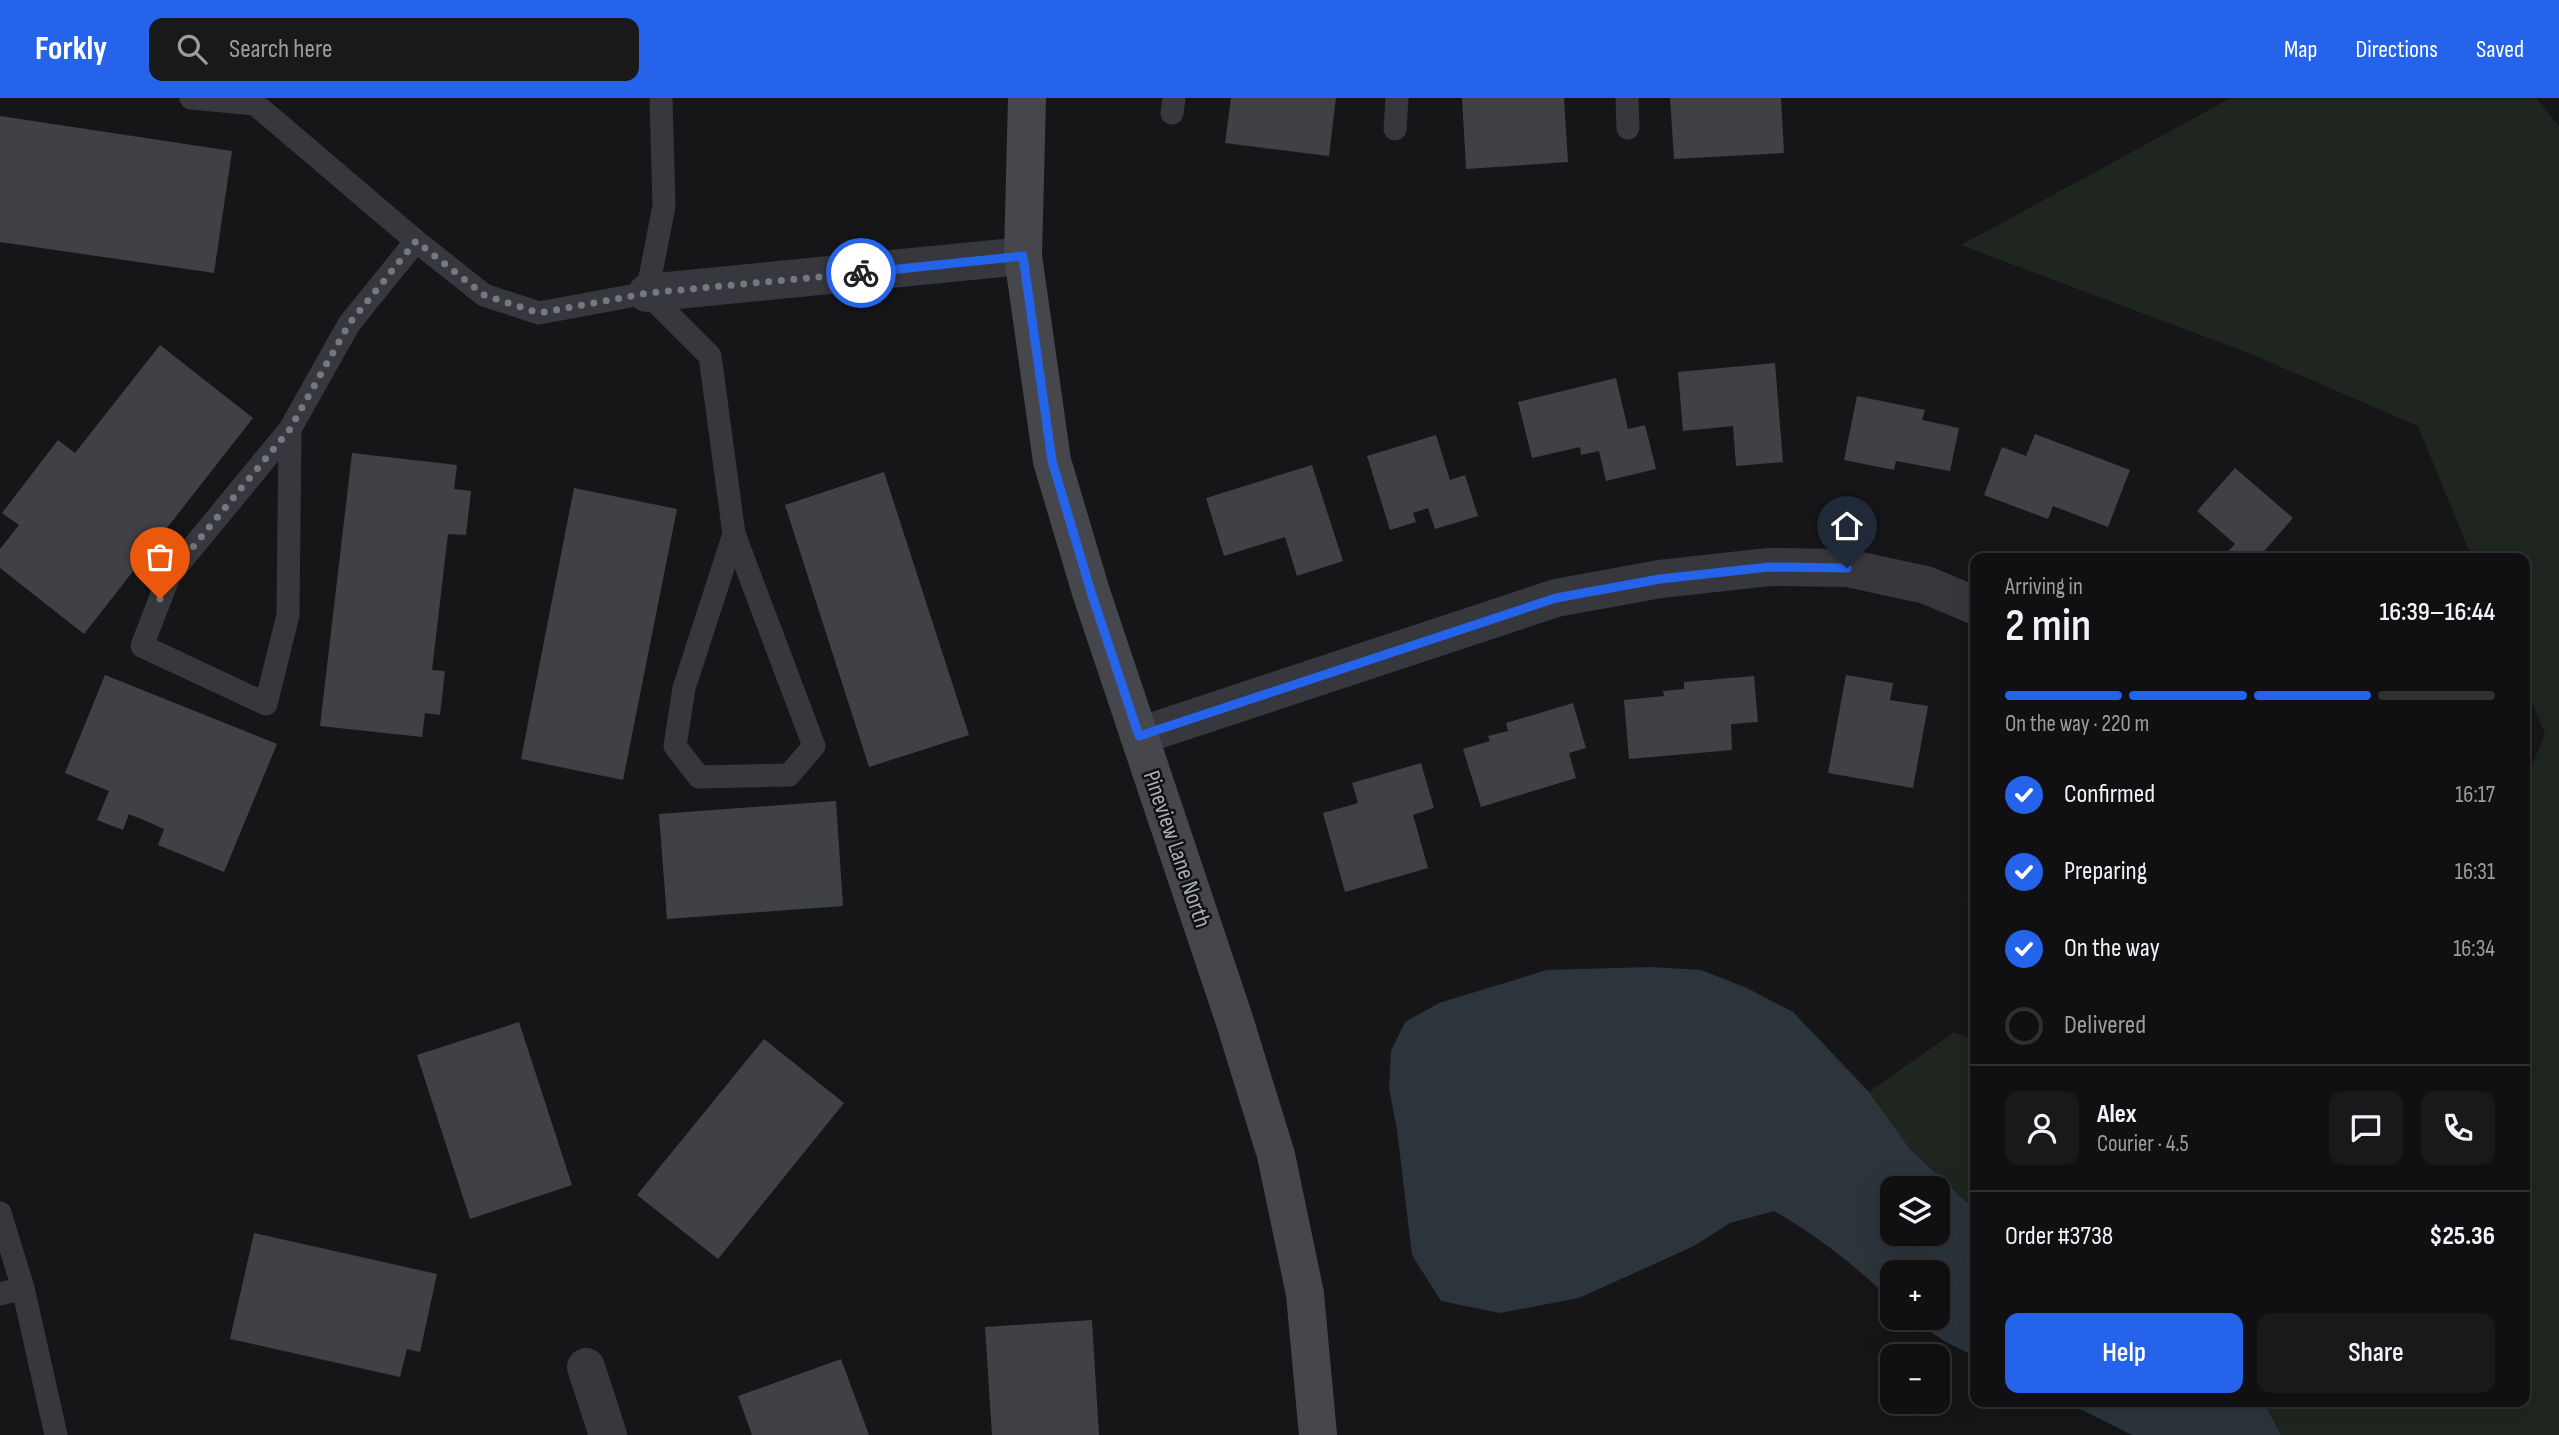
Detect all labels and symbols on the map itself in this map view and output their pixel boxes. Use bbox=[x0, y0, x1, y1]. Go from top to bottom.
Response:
courier bbox=[826, 238, 896, 308]
pin bbox=[1817, 496, 1877, 568]
pin bbox=[130, 527, 190, 599]
street label: Pineview Lane North bbox=[1137, 767, 1217, 931]

